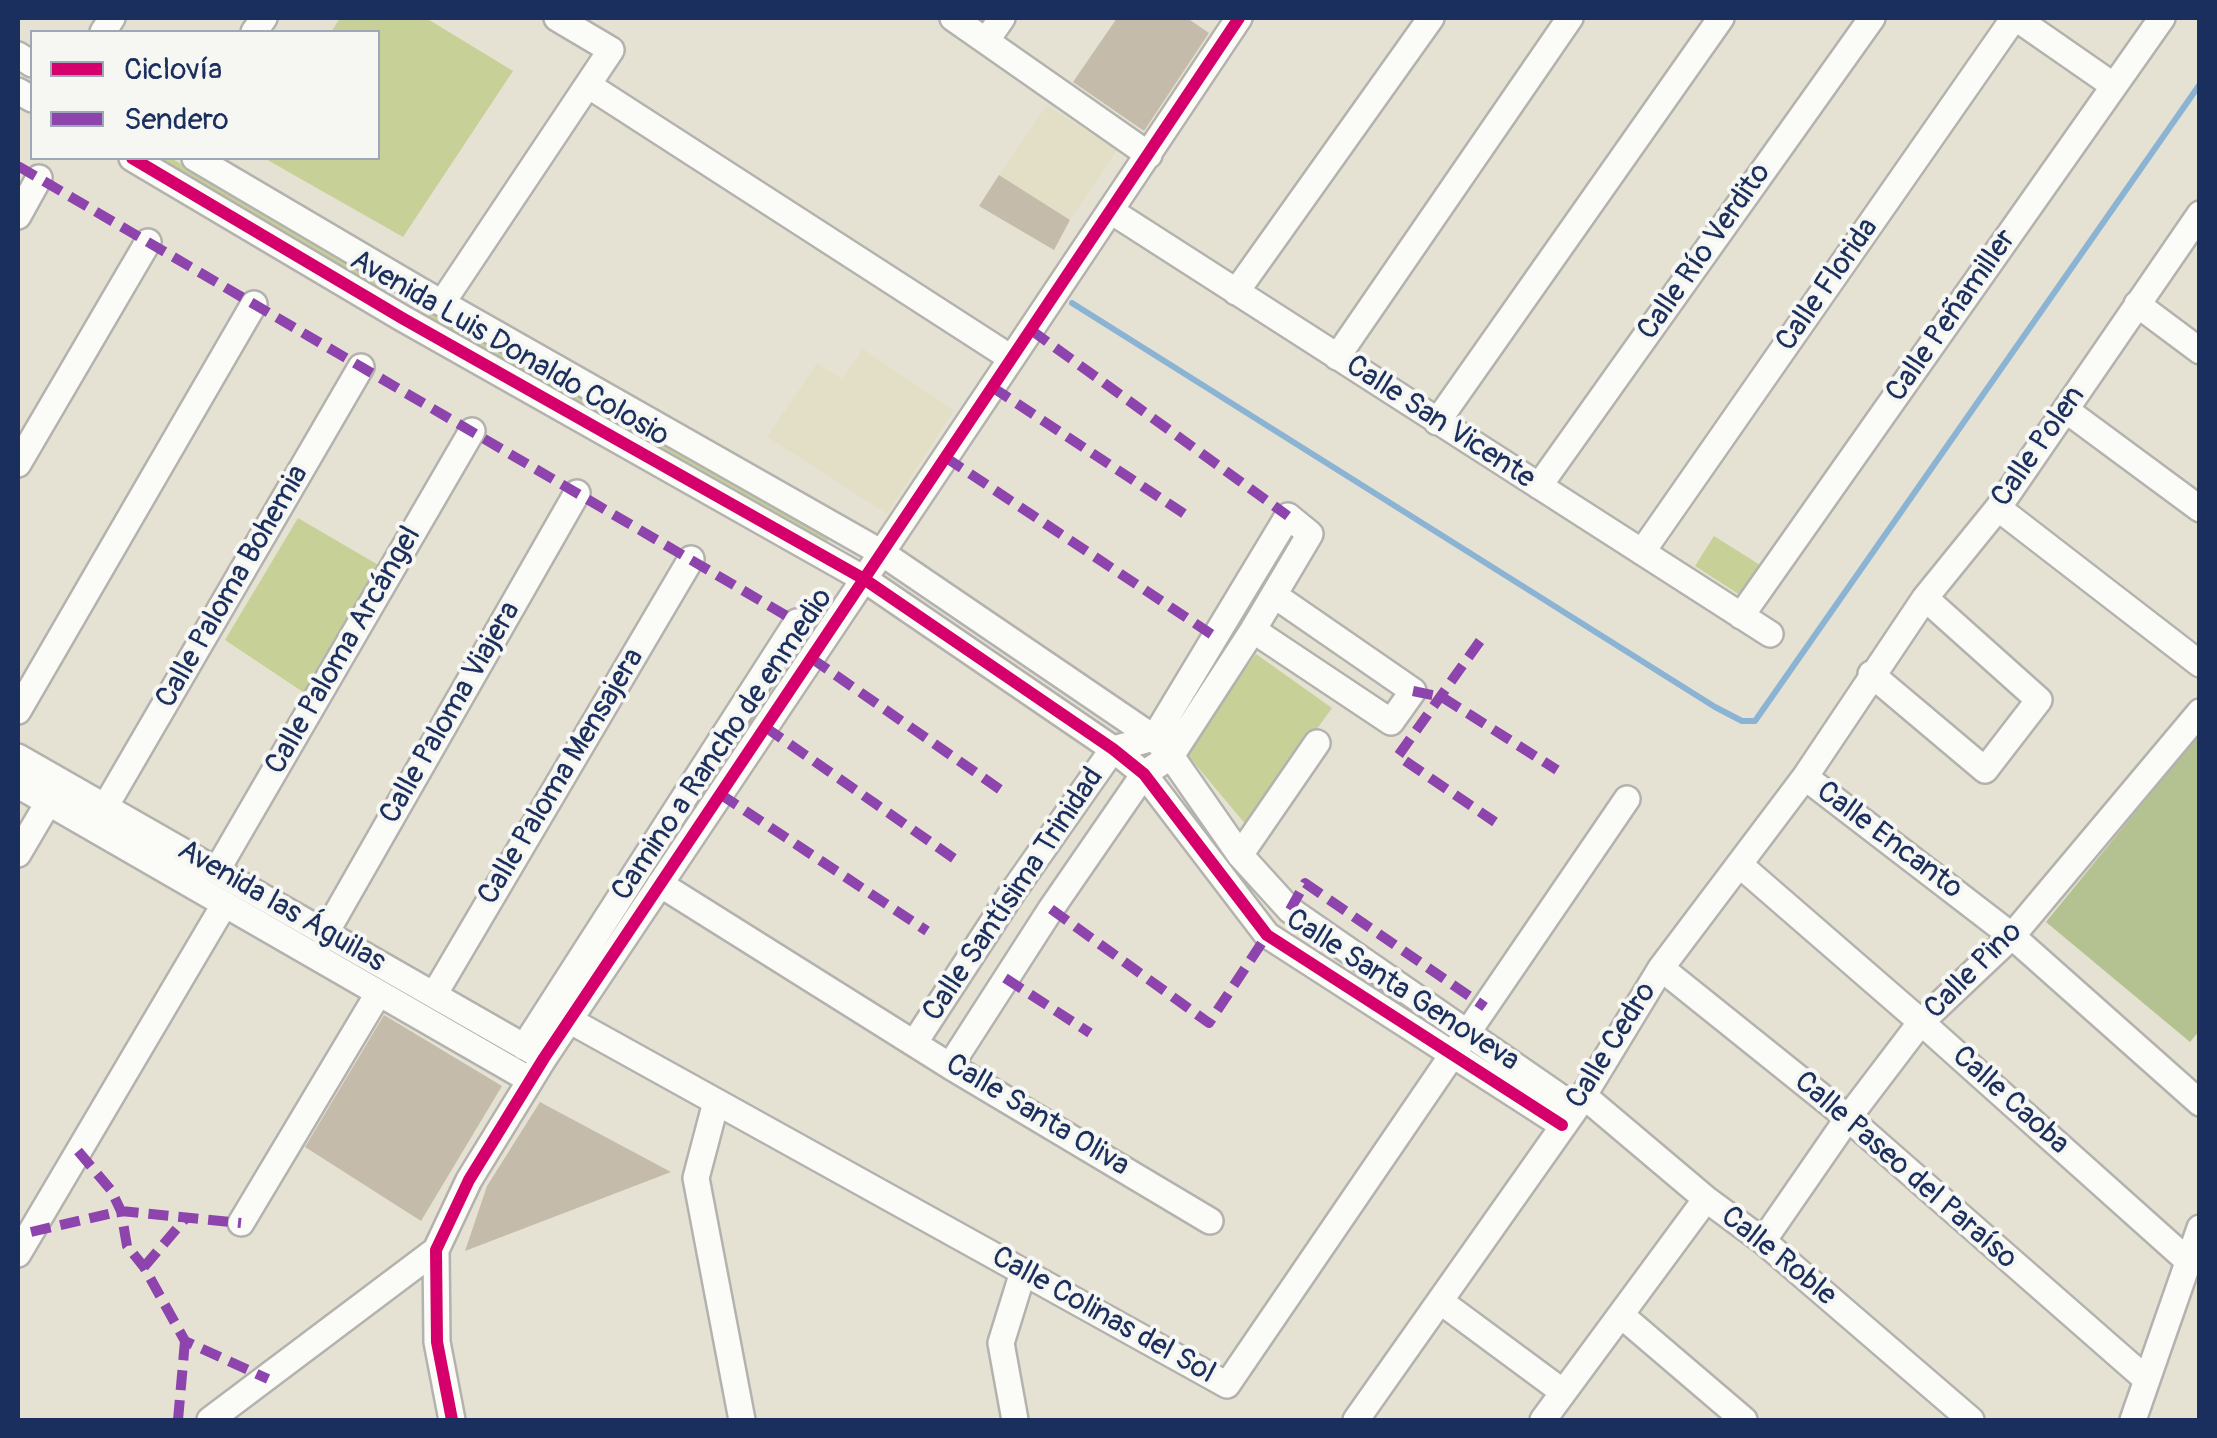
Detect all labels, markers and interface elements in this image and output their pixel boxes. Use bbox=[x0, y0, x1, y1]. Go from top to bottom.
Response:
legend bbox=[30, 30, 380, 160]
text: Ciclovía bbox=[124, 51, 222, 88]
text: Sendero bbox=[124, 101, 229, 138]
street label: Calle Río Verdito bbox=[1631, 157, 1779, 347]
street label: Calle Florida bbox=[1769, 212, 1887, 358]
street label: Calle Peñamiller bbox=[1879, 223, 2025, 409]
street label: Avenida Luis Donaldo Colosio bbox=[343, 243, 675, 455]
street label: Calle San Vicente bbox=[1339, 348, 1541, 498]
street label: Calle Polen bbox=[1984, 380, 2094, 514]
street label: Calle Paloma Bohemia bbox=[149, 459, 317, 715]
street label: Calle Paloma Arcángel bbox=[258, 521, 430, 781]
street label: Camino a Rancho de enmedio bbox=[605, 582, 841, 908]
street label: Calle Paloma Viajera bbox=[373, 596, 529, 830]
street label: Calle Paloma Mensajera bbox=[471, 642, 653, 912]
street label: Calle Santísima Trinidad bbox=[916, 761, 1112, 1029]
street label: Calle Encanto bbox=[1809, 774, 1969, 908]
street label: Avenida las Águilas bbox=[171, 833, 391, 981]
street label: Calle Santa Genoveva bbox=[1278, 902, 1526, 1080]
street label: Calle Pino bbox=[1918, 915, 2030, 1027]
street label: Calle Cedro bbox=[1559, 976, 1665, 1116]
street label: Calle Caoba bbox=[1944, 1039, 2076, 1163]
street label: Calle Santa Oliva bbox=[939, 1047, 1135, 1185]
street label: Calle Paseo del Paraíso bbox=[1786, 1064, 2024, 1278]
street label: Calle Roble bbox=[1713, 1200, 1843, 1314]
street label: Calle Colinas del Sol bbox=[985, 1240, 1221, 1392]

